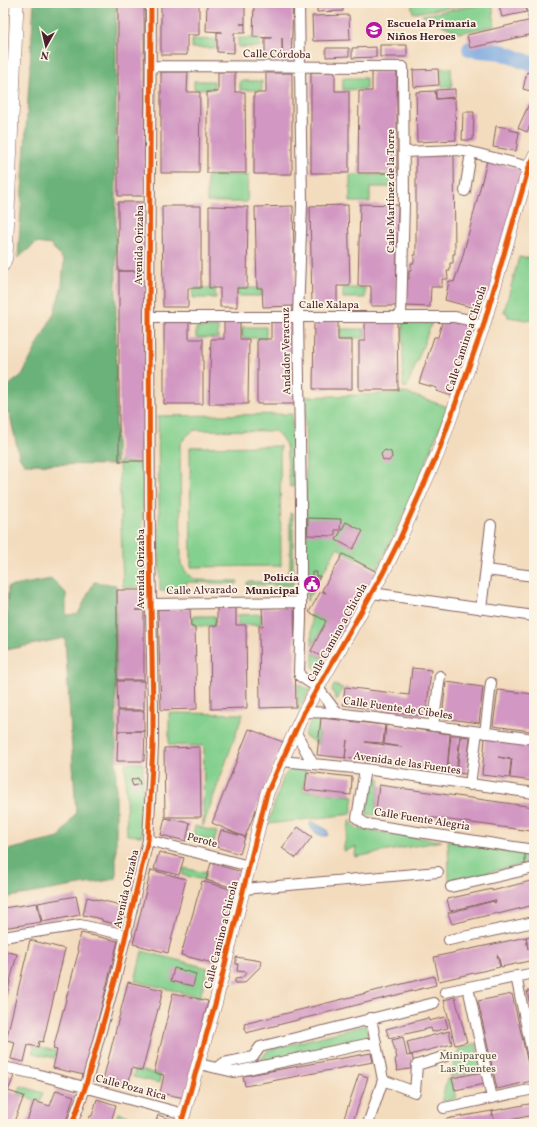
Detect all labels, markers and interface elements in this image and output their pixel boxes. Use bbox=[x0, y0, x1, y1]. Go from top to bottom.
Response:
place label: Escuela Primaria Niños Heroes bbox=[387, 17, 476, 45]
school or university icon: Escuela Primaria Niños Heroes bbox=[364, 20, 384, 40]
north arrow bbox=[26, 26, 66, 66]
text: N bbox=[40, 46, 50, 62]
street label: Calle Córdoba bbox=[243, 47, 312, 63]
street label: Calle Martínez de la Torre bbox=[384, 129, 399, 253]
street label: Avenida Orizaba bbox=[132, 204, 148, 285]
street label: Calle Camino a Chicola bbox=[443, 283, 491, 394]
street label: Calle Xalapa bbox=[299, 298, 360, 313]
street label: Andador Veracruz bbox=[279, 307, 295, 395]
street label: Avenida Orizaba bbox=[134, 528, 149, 609]
place label: Policía Municipal bbox=[245, 571, 299, 599]
public building icon: Policía Municipal bbox=[302, 574, 322, 594]
street label: Calle Camino a Chicola bbox=[304, 580, 372, 685]
street label: Calle Alvarado bbox=[166, 583, 238, 599]
street label: Calle Fuente de Cibeles bbox=[342, 694, 454, 724]
street label: Avenida de las Fuentes bbox=[352, 749, 462, 779]
street label: Calle Fuente Alegria bbox=[373, 805, 472, 835]
street label: Perote bbox=[185, 830, 219, 852]
street label: Avenida Orizaba bbox=[111, 848, 143, 930]
street label: Calle Camino a Chicola bbox=[201, 879, 243, 991]
park label: Miniparque Las Fuentes bbox=[439, 1049, 497, 1077]
street label: Calle Poza Rica bbox=[94, 1071, 169, 1105]

